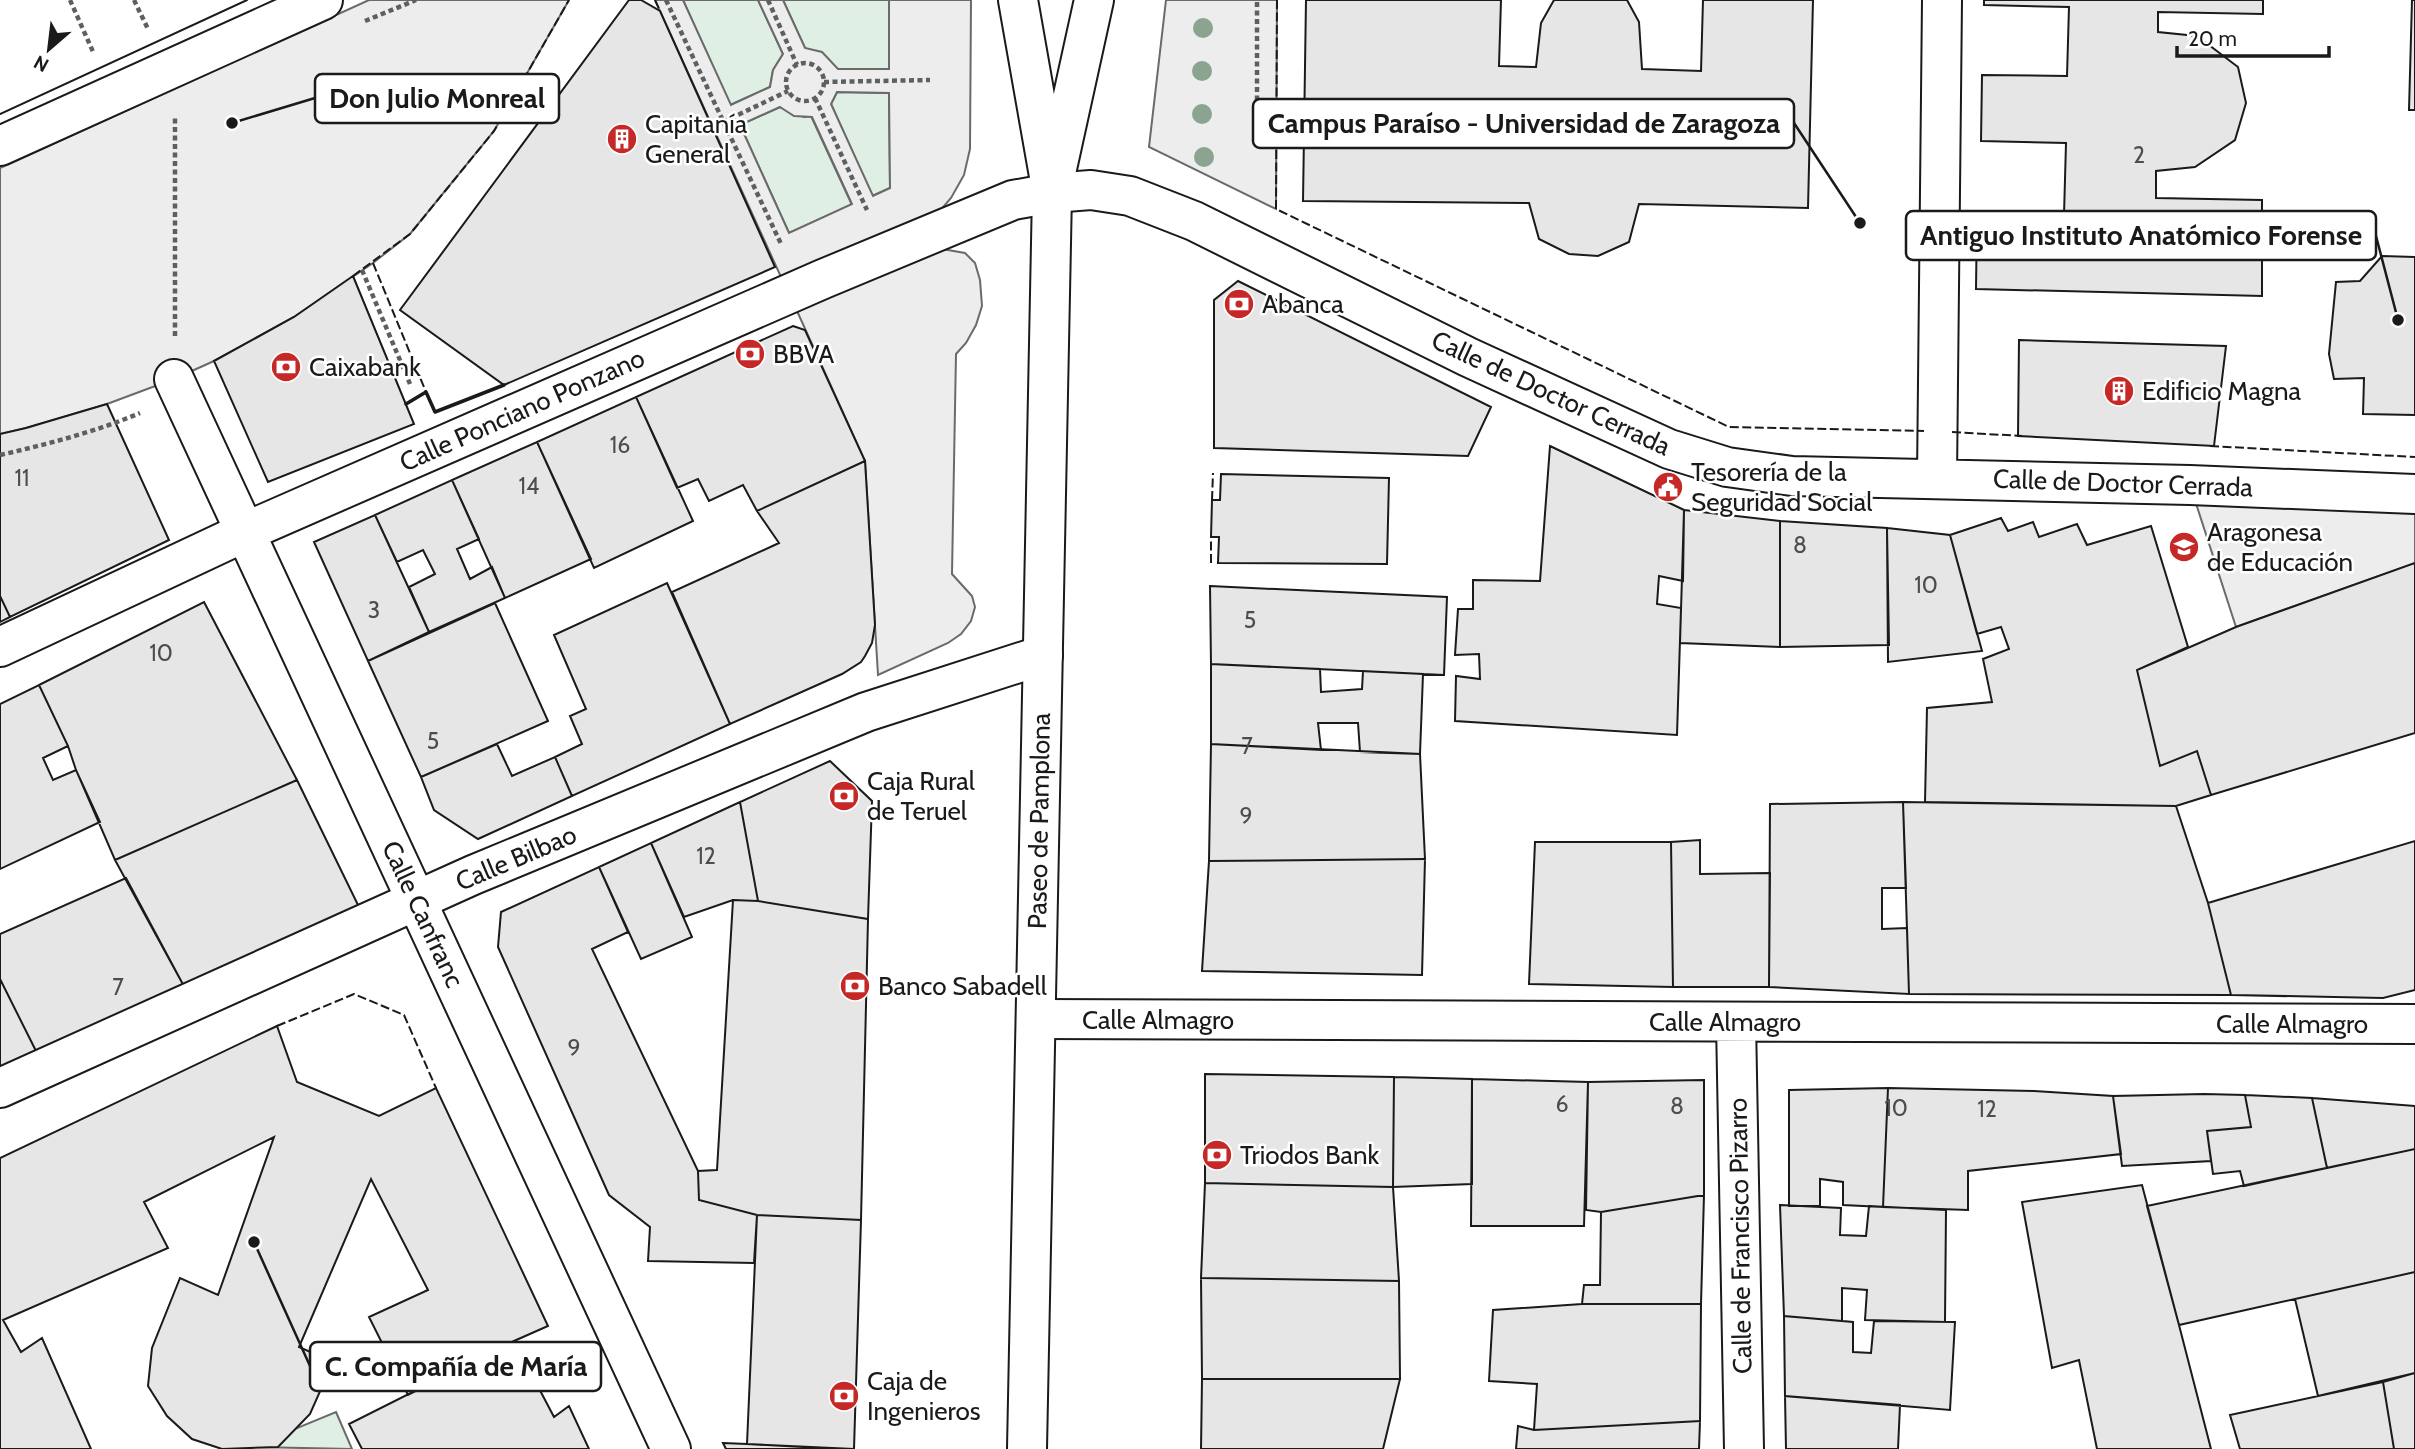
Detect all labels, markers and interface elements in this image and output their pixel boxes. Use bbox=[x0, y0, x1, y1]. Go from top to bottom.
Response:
north arrow bbox=[14, 14, 84, 84]
scale bar bbox=[2177, 14, 2329, 58]
text: 20 m bbox=[2188, 26, 2237, 51]
text: N bbox=[30, 50, 53, 77]
callout: Don Julio Monreal bbox=[315, 74, 559, 123]
text: Don Julio Monreal bbox=[329, 81, 545, 115]
callout: Campus Paraíso - Universidad de Zaragoza bbox=[1253, 99, 1794, 148]
text: Campus Paraíso - Universidad de Zaragoza bbox=[1268, 106, 1780, 140]
place label: Capitanía General bbox=[645, 108, 748, 170]
building icon: Capitanía General bbox=[605, 122, 639, 156]
house number: 2 bbox=[2133, 141, 2145, 169]
callout: Antiguo Instituto Anatómico Forense bbox=[1906, 211, 2376, 260]
text: Antiguo Instituto Anatómico Forense bbox=[1920, 218, 2362, 252]
bank icon: Abanca bbox=[1222, 287, 1256, 321]
place label: Abanca bbox=[1262, 288, 1344, 320]
street label: Calle de Doctor Cerrada bbox=[1426, 324, 1676, 463]
bank icon: BBVA bbox=[733, 337, 767, 371]
place label: BBVA bbox=[773, 338, 834, 370]
street label: Calle Ponciano Ponzano bbox=[395, 342, 649, 478]
bank icon: Caixabank bbox=[269, 350, 303, 384]
place label: Caixabank bbox=[309, 351, 421, 383]
building icon: Edificio Magna bbox=[2102, 374, 2136, 408]
place label: Edificio Magna bbox=[2142, 375, 2301, 407]
house number: 16 bbox=[610, 431, 630, 459]
place label: Tesorería de la Seguridad Social bbox=[1691, 456, 1872, 518]
street label: Calle de Doctor Cerrada bbox=[1993, 462, 2254, 504]
house number: 11 bbox=[15, 464, 30, 492]
public building icon: Tesorería de la Seguridad Social bbox=[1651, 470, 1685, 504]
house number: 14 bbox=[519, 472, 539, 500]
place label: Aragonesa de Educación bbox=[2207, 516, 2353, 578]
school or university icon: Aragonesa de Educación bbox=[2167, 530, 2201, 564]
house number: 8 bbox=[1793, 531, 1807, 559]
house number: 10 bbox=[1914, 571, 1938, 599]
house number: 3 bbox=[368, 596, 380, 624]
house number: 5 bbox=[1244, 606, 1256, 634]
house number: 10 bbox=[149, 639, 173, 667]
street label: Paseo de Pamplona bbox=[1021, 712, 1057, 929]
house number: 5 bbox=[427, 727, 439, 755]
house number: 7 bbox=[1241, 732, 1253, 760]
place label: Caja Rural de Teruel bbox=[867, 765, 975, 827]
bank icon: Caja Rural de Teruel bbox=[827, 779, 861, 813]
house number: 9 bbox=[1239, 802, 1253, 830]
street label: Calle Bilbao bbox=[451, 818, 581, 898]
street label: Calle Canfranc bbox=[375, 836, 471, 993]
house number: 12 bbox=[696, 842, 716, 870]
bank icon: Banco Sabadell bbox=[838, 969, 872, 1003]
place label: Banco Sabadell bbox=[878, 970, 1047, 1002]
house number: 7 bbox=[112, 973, 124, 1001]
street label: Calle Almagro bbox=[1082, 1004, 1234, 1036]
street label: Calle Almagro bbox=[1649, 1006, 1801, 1038]
street label: Calle Almagro bbox=[2216, 1008, 2368, 1040]
house number: 9 bbox=[567, 1034, 581, 1062]
house number: 6 bbox=[1555, 1090, 1569, 1118]
house number: 8 bbox=[1670, 1092, 1684, 1120]
house number: 10 bbox=[1884, 1094, 1908, 1122]
house number: 12 bbox=[1977, 1095, 1997, 1123]
street label: Calle de Francisco Pizarro bbox=[1722, 1098, 1758, 1374]
bank icon: Triodos Bank bbox=[1200, 1138, 1234, 1172]
place label: Triodos Bank bbox=[1240, 1139, 1379, 1171]
callout: C. Compañía de María bbox=[310, 1342, 601, 1391]
text: C. Compañía de María bbox=[325, 1349, 587, 1383]
place label: Caja de Ingenieros bbox=[867, 1365, 981, 1427]
bank icon: Caja de Ingenieros bbox=[827, 1379, 861, 1413]

